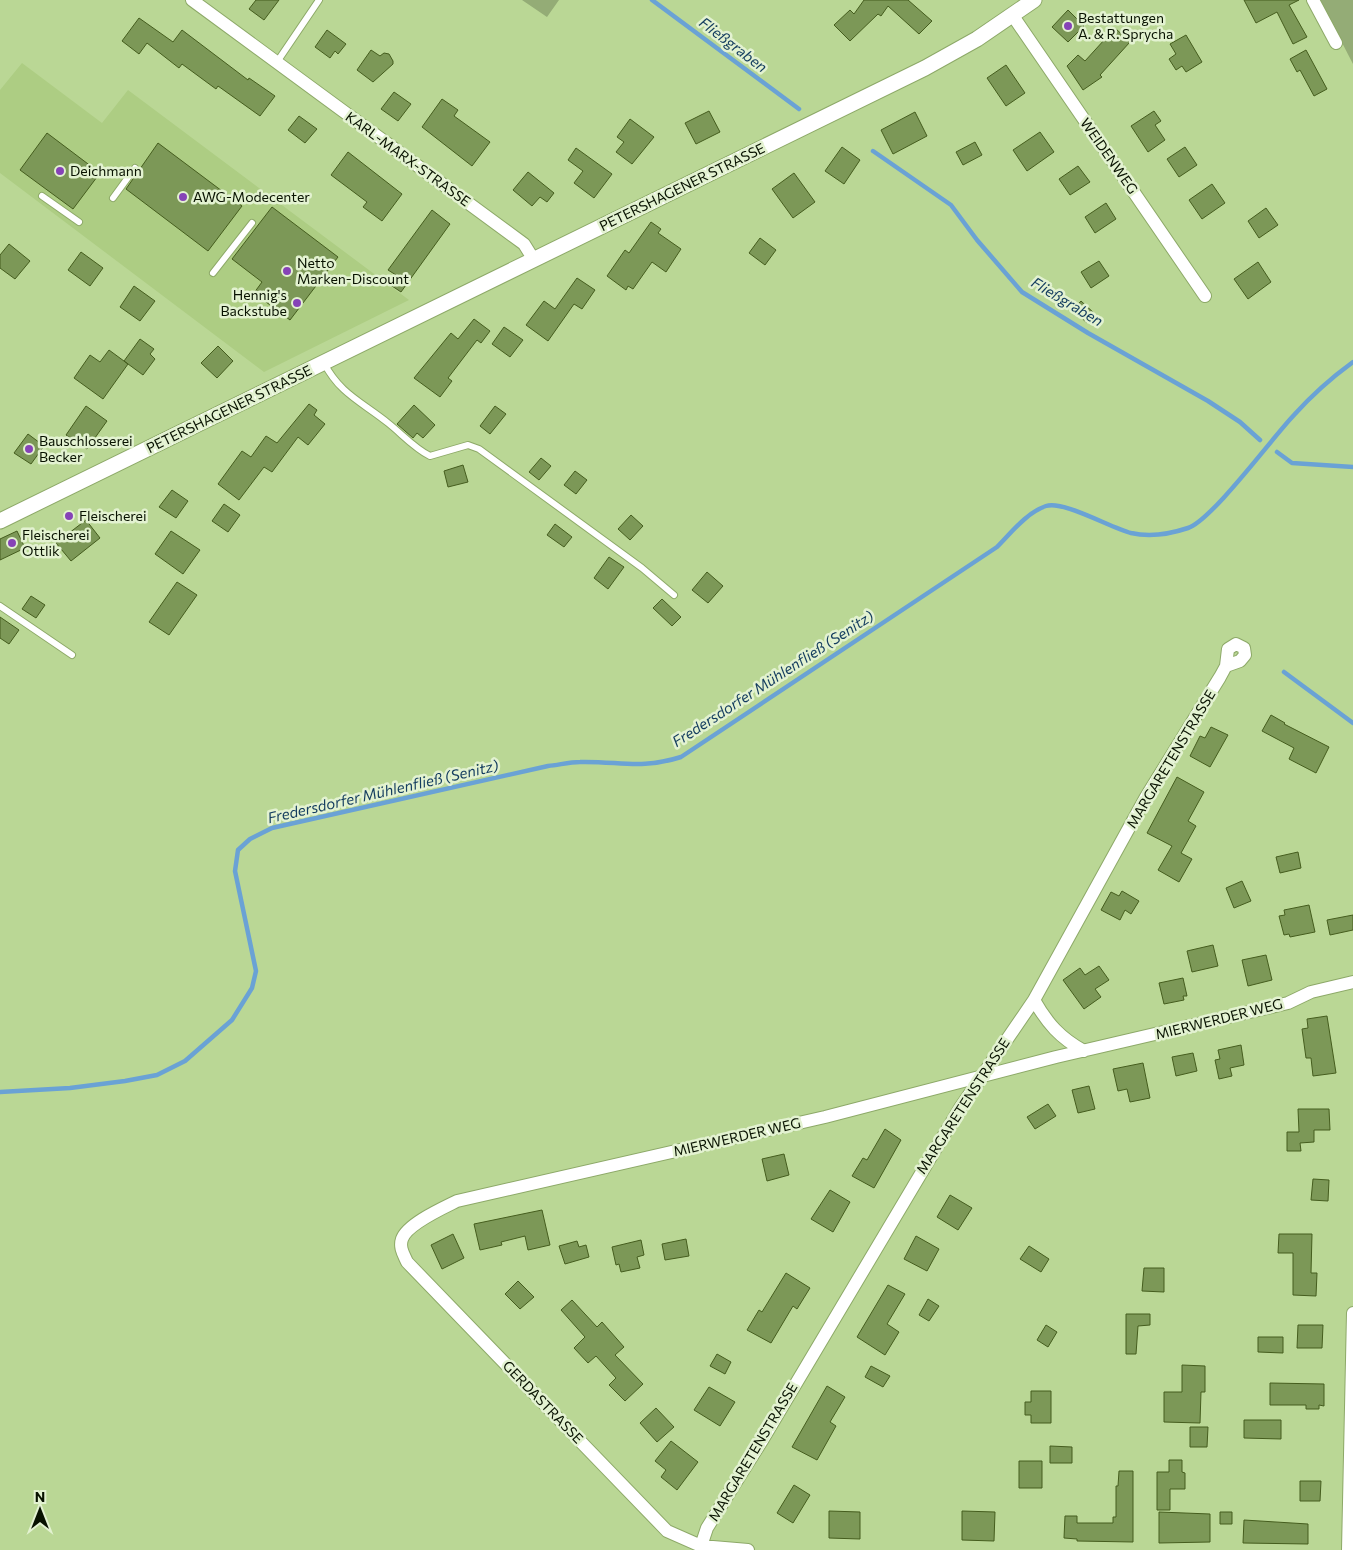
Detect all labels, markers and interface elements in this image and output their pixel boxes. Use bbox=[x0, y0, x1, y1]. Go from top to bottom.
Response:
place label: Bestattungen A. & R. Sprycha bbox=[1078, 9, 1173, 42]
water label: Fließgraben bbox=[696, 13, 771, 76]
marker: Bestattungen A. & R. Sprycha bbox=[1062, 20, 1074, 32]
street label: KARL-MARX-STRASSE bbox=[343, 108, 474, 210]
street label: WEIDENWEG bbox=[1077, 115, 1142, 197]
street label: PETERSHAGENER STRASSE bbox=[596, 139, 767, 234]
place label: Deichmann bbox=[70, 162, 142, 179]
marker: Deichmann bbox=[54, 165, 66, 177]
place label: AWG-Modecenter bbox=[193, 188, 310, 205]
marker: AWG-Modecenter bbox=[177, 191, 189, 203]
place label: Netto Marken-Discount bbox=[297, 254, 409, 287]
marker: Netto Marken-Discount bbox=[281, 265, 293, 277]
water label: Fließgraben bbox=[1028, 273, 1107, 330]
place label: Hennig's Backstube bbox=[221, 286, 287, 319]
marker: Hennig's Backstube bbox=[291, 297, 303, 309]
street label: PETERSHAGENER STRASSE bbox=[143, 361, 314, 456]
place label: Bauschlosserei Becker bbox=[39, 432, 133, 465]
marker: Bauschlosserei Becker bbox=[23, 443, 35, 455]
place label: Fleischerei bbox=[79, 507, 147, 524]
marker: Fleischerei bbox=[63, 510, 75, 522]
place label: Fleischerei Ottlik bbox=[22, 526, 90, 559]
marker: Fleischerei Ottlik bbox=[6, 537, 18, 549]
water label: Fredersdorfer Mühlenfließ (Senitz) bbox=[668, 606, 877, 750]
street label: MARGARETENSTRASSE bbox=[1122, 686, 1219, 831]
water label: Fredersdorfer Mühlenfließ (Senitz) bbox=[266, 756, 500, 826]
street label: MIERWERDER WEG bbox=[1154, 995, 1284, 1043]
street label: MARGARETENSTRASSE bbox=[912, 1035, 1013, 1177]
street label: MIERWERDER WEG bbox=[672, 1114, 802, 1159]
street label: GERDASTRASSE bbox=[500, 1357, 587, 1447]
street label: MARGARETENSTRASSE bbox=[704, 1379, 801, 1524]
north arrow bbox=[15, 1485, 65, 1535]
text: N bbox=[35, 1488, 45, 1505]

